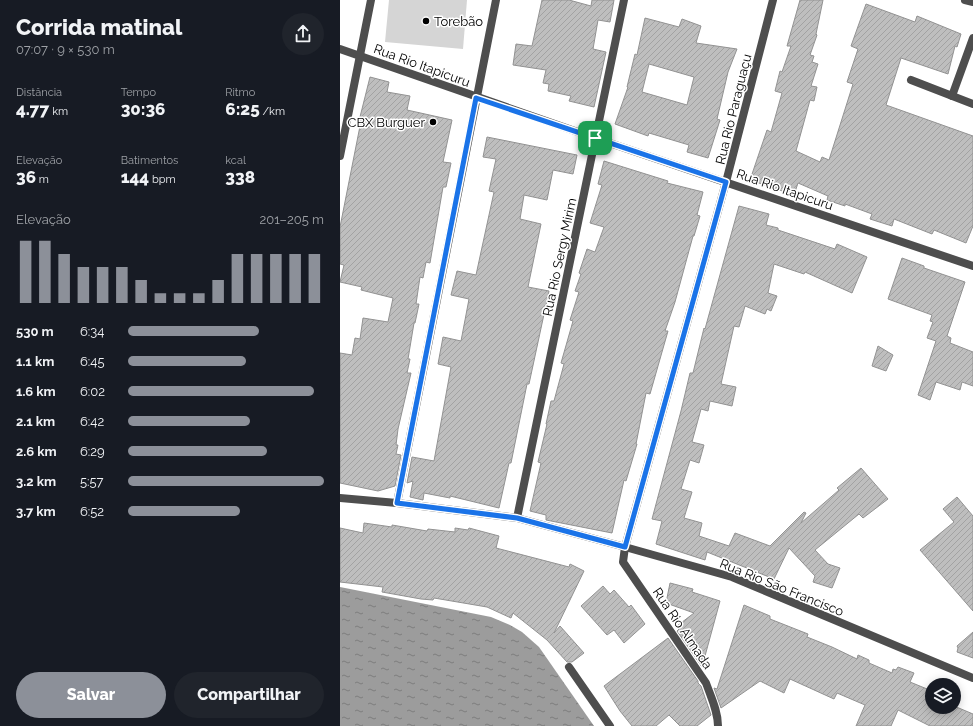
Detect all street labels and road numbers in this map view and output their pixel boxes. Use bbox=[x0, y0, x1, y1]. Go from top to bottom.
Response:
street label: Rua Rio Itapicuru bbox=[372, 41, 472, 90]
street label: Rua Rio Paraguaçu bbox=[713, 52, 754, 166]
street label: Rua Rio Itapicuru bbox=[734, 166, 835, 213]
street label: Rua Rio Sergy Mirim bbox=[540, 197, 579, 318]
street label: Rua Rio São Francisco bbox=[718, 556, 846, 619]
street label: Rua Rio Almada bbox=[650, 585, 715, 672]

